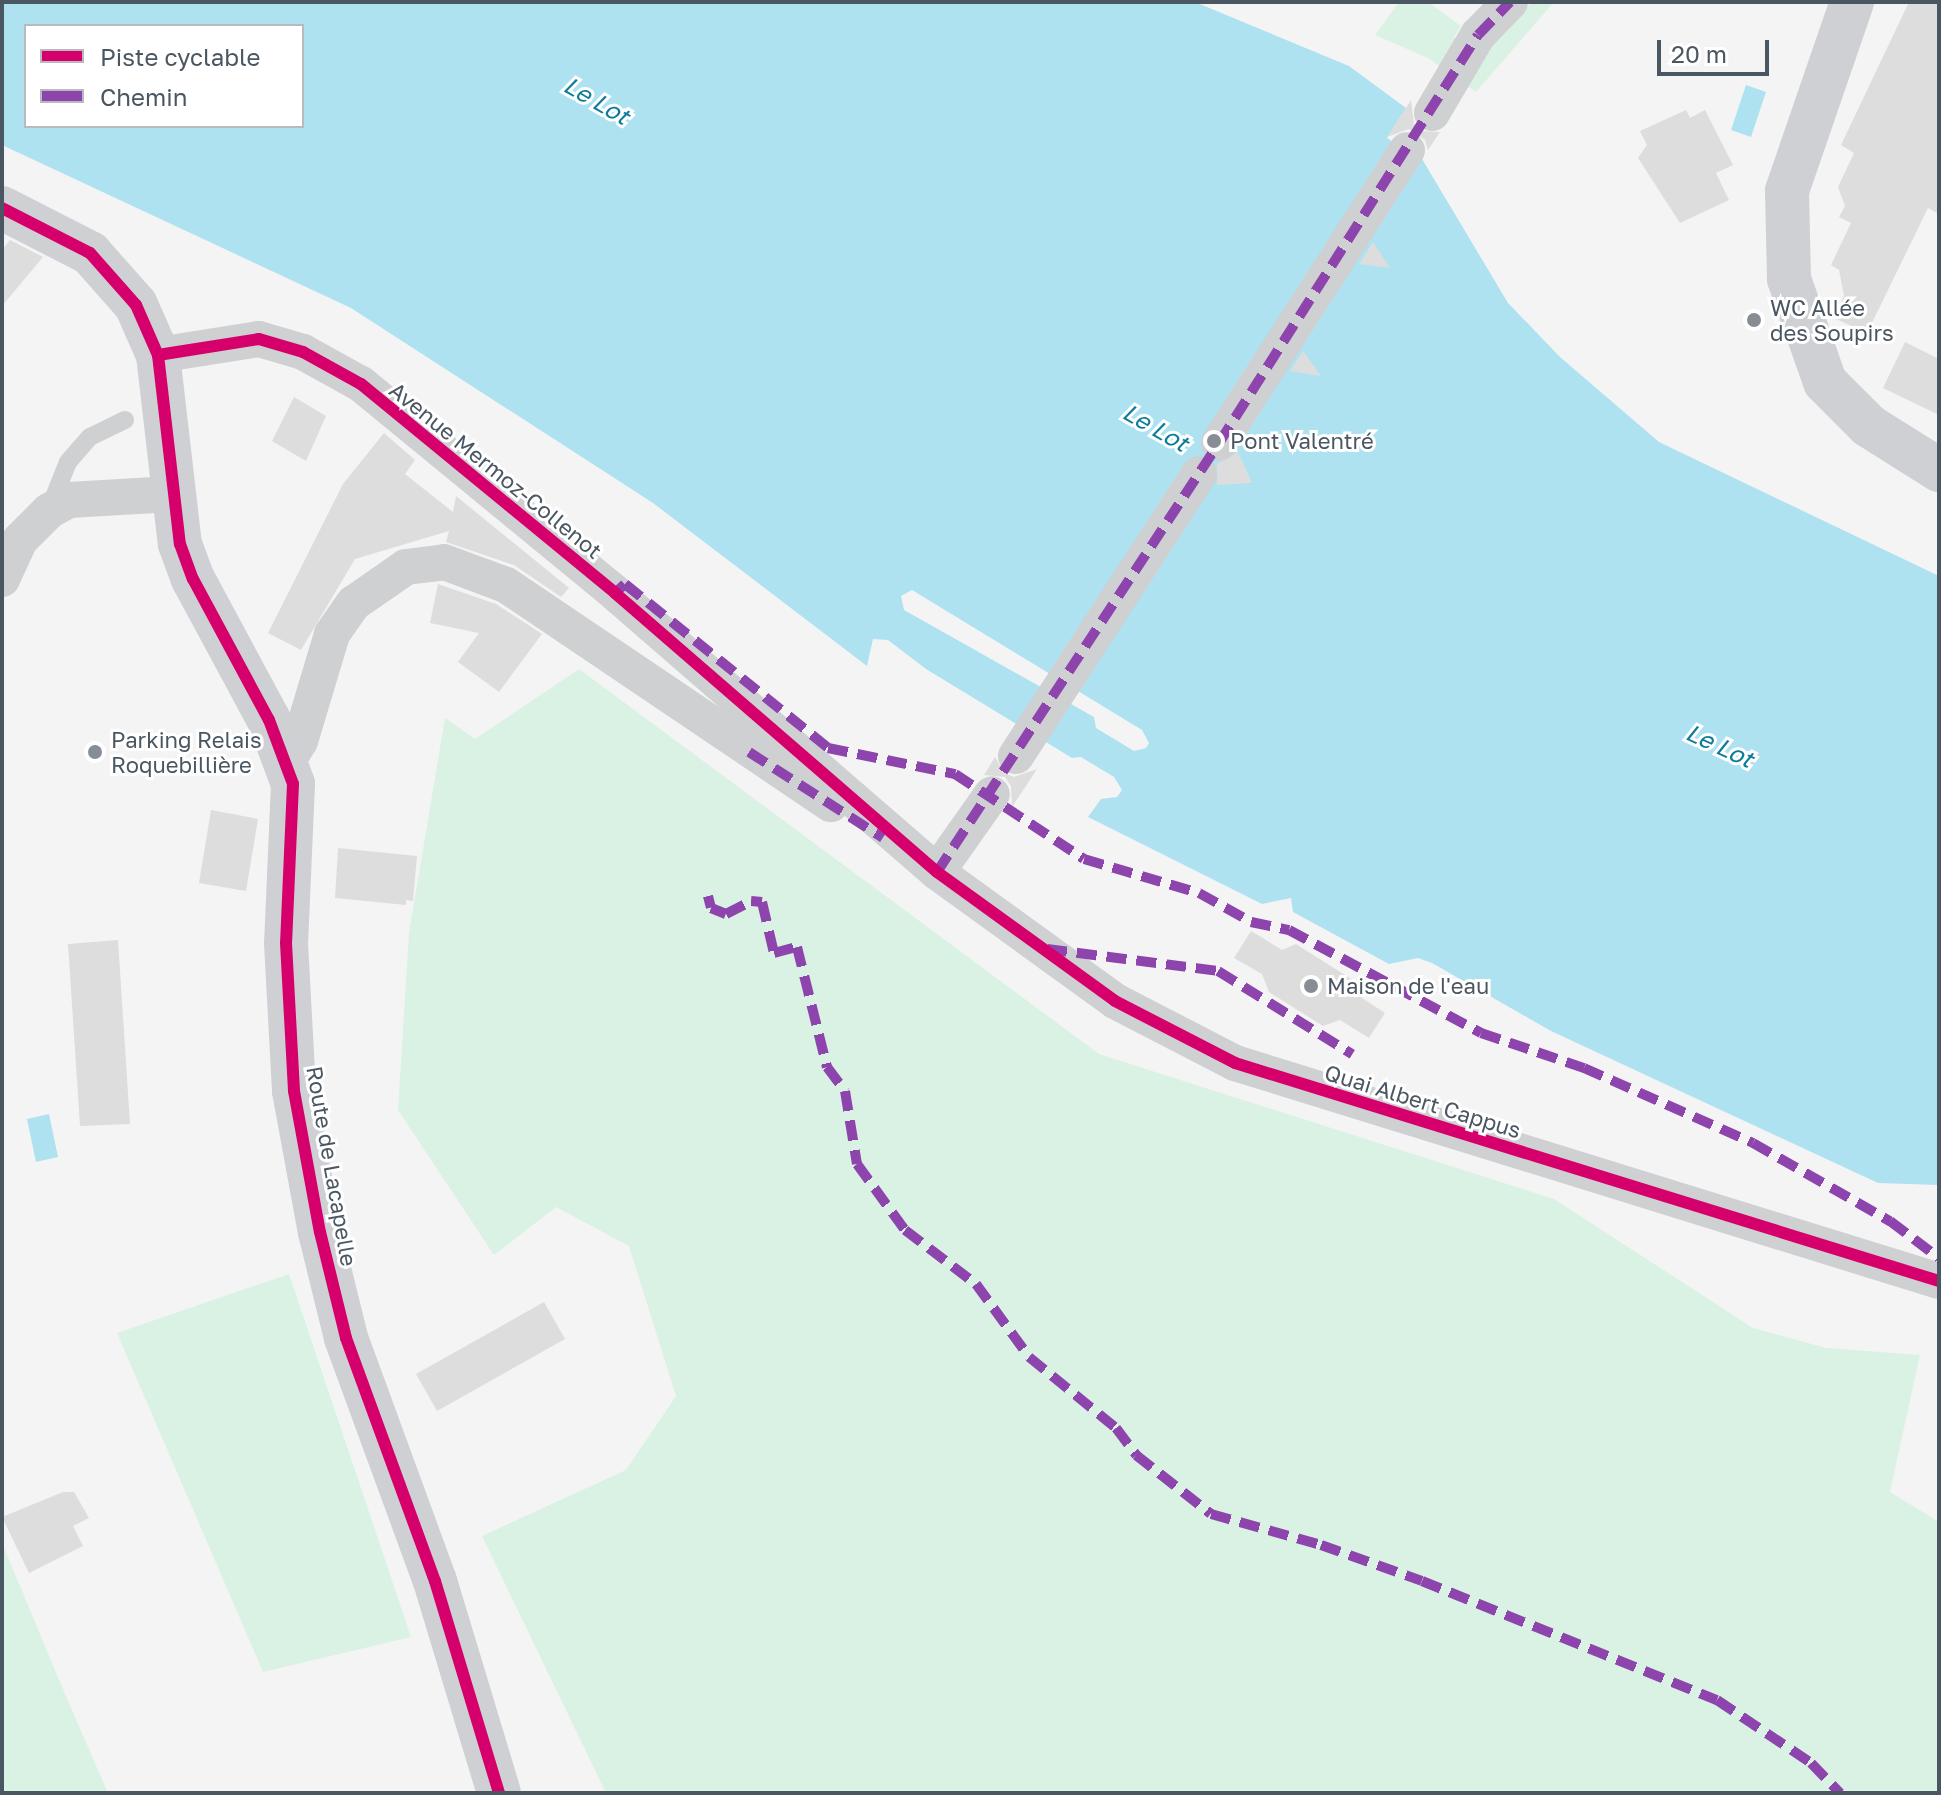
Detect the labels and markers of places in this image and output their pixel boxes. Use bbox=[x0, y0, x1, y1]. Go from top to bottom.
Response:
place label: WC Allée des Soupirs bbox=[1770, 294, 1894, 346]
marker: WC Allée des Soupirs bbox=[1745, 311, 1763, 329]
place label: Pont Valentré bbox=[1230, 428, 1374, 454]
marker: Pont Valentré bbox=[1205, 432, 1223, 450]
place label: Parking Relais Roquebillière bbox=[111, 726, 262, 778]
marker: Parking Relais Roquebillière bbox=[86, 743, 104, 761]
place label: Maison de l'eau bbox=[1327, 973, 1489, 999]
marker: Maison de l'eau bbox=[1302, 977, 1320, 995]

